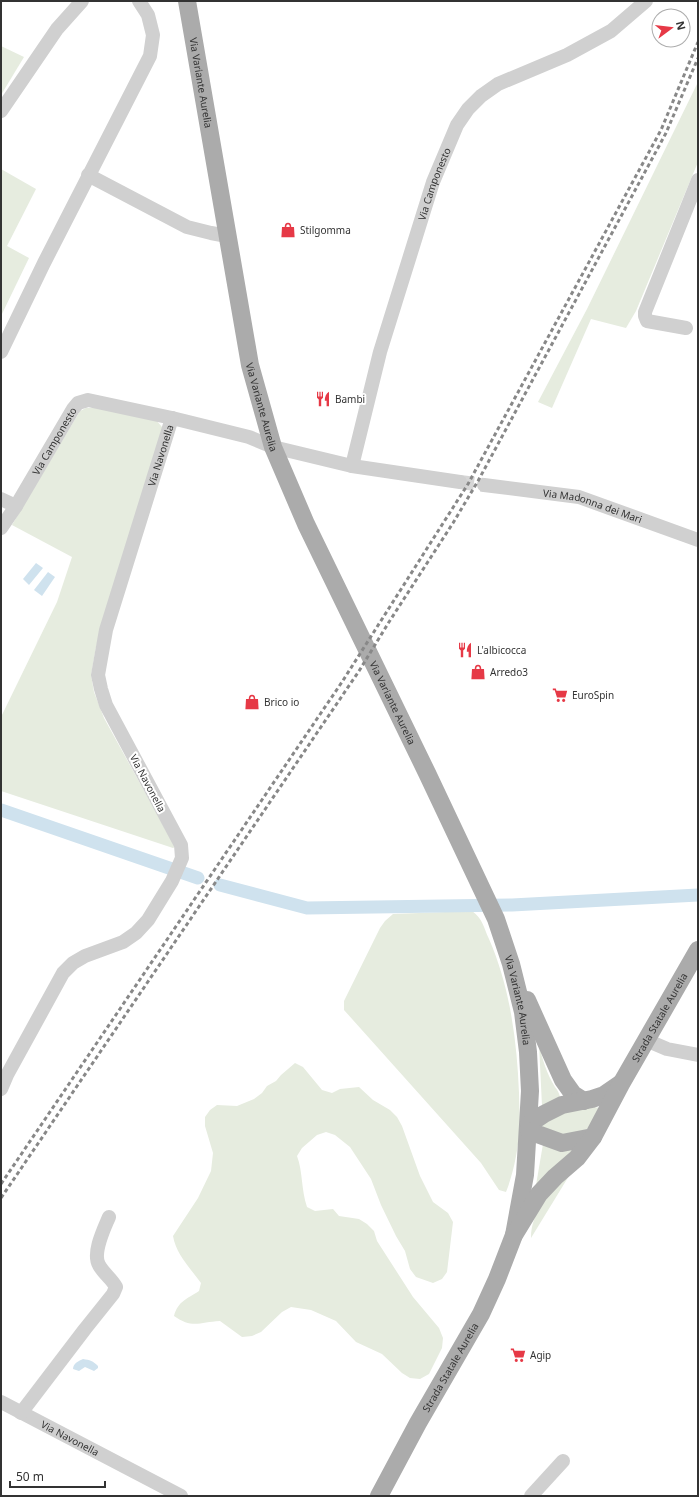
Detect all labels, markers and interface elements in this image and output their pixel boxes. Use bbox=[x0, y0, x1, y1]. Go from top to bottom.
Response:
north arrow bbox=[651, 8, 691, 48]
text: N bbox=[673, 19, 690, 32]
street label: Via Variante Aurelia bbox=[186, 36, 216, 129]
street label: Via Camponesto bbox=[414, 145, 454, 222]
shop icon: Stilgomma bbox=[279, 221, 297, 239]
place label: Stilgomma bbox=[300, 223, 351, 237]
street label: Via Variante Aurelia bbox=[243, 361, 281, 454]
restaurant icon: Bambi bbox=[314, 390, 332, 408]
place label: Bambi bbox=[335, 392, 365, 406]
street label: Via Camponesto bbox=[29, 404, 80, 478]
street label: Via Navonella bbox=[144, 423, 177, 488]
street label: Via Madonna dei Mari bbox=[542, 486, 644, 526]
restaurant icon: L'albicocca bbox=[456, 641, 474, 659]
place label: L'albicocca bbox=[477, 643, 526, 657]
street label: Via Variante Aurelia bbox=[366, 658, 419, 747]
shop icon: Arredo3 bbox=[469, 663, 487, 681]
place label: Arredo3 bbox=[490, 665, 528, 679]
supermarket icon: EuroSpin bbox=[551, 686, 569, 704]
place label: EuroSpin bbox=[572, 688, 614, 702]
shop icon: Brico io bbox=[243, 693, 261, 711]
place label: Brico io bbox=[264, 695, 299, 709]
street label: Via Navonella bbox=[127, 752, 169, 814]
street label: Via Variante Aurelia bbox=[502, 953, 534, 1046]
street label: Strada Statale Aurelia bbox=[628, 970, 691, 1065]
street label: Strada Statale Aurelia bbox=[419, 1320, 481, 1415]
supermarket icon: Agip bbox=[509, 1346, 527, 1364]
place label: Agip bbox=[530, 1348, 551, 1362]
street label: Via Navonella bbox=[39, 1417, 102, 1459]
scale bar bbox=[10, 1463, 105, 1489]
text: 50 m bbox=[16, 1468, 44, 1485]

